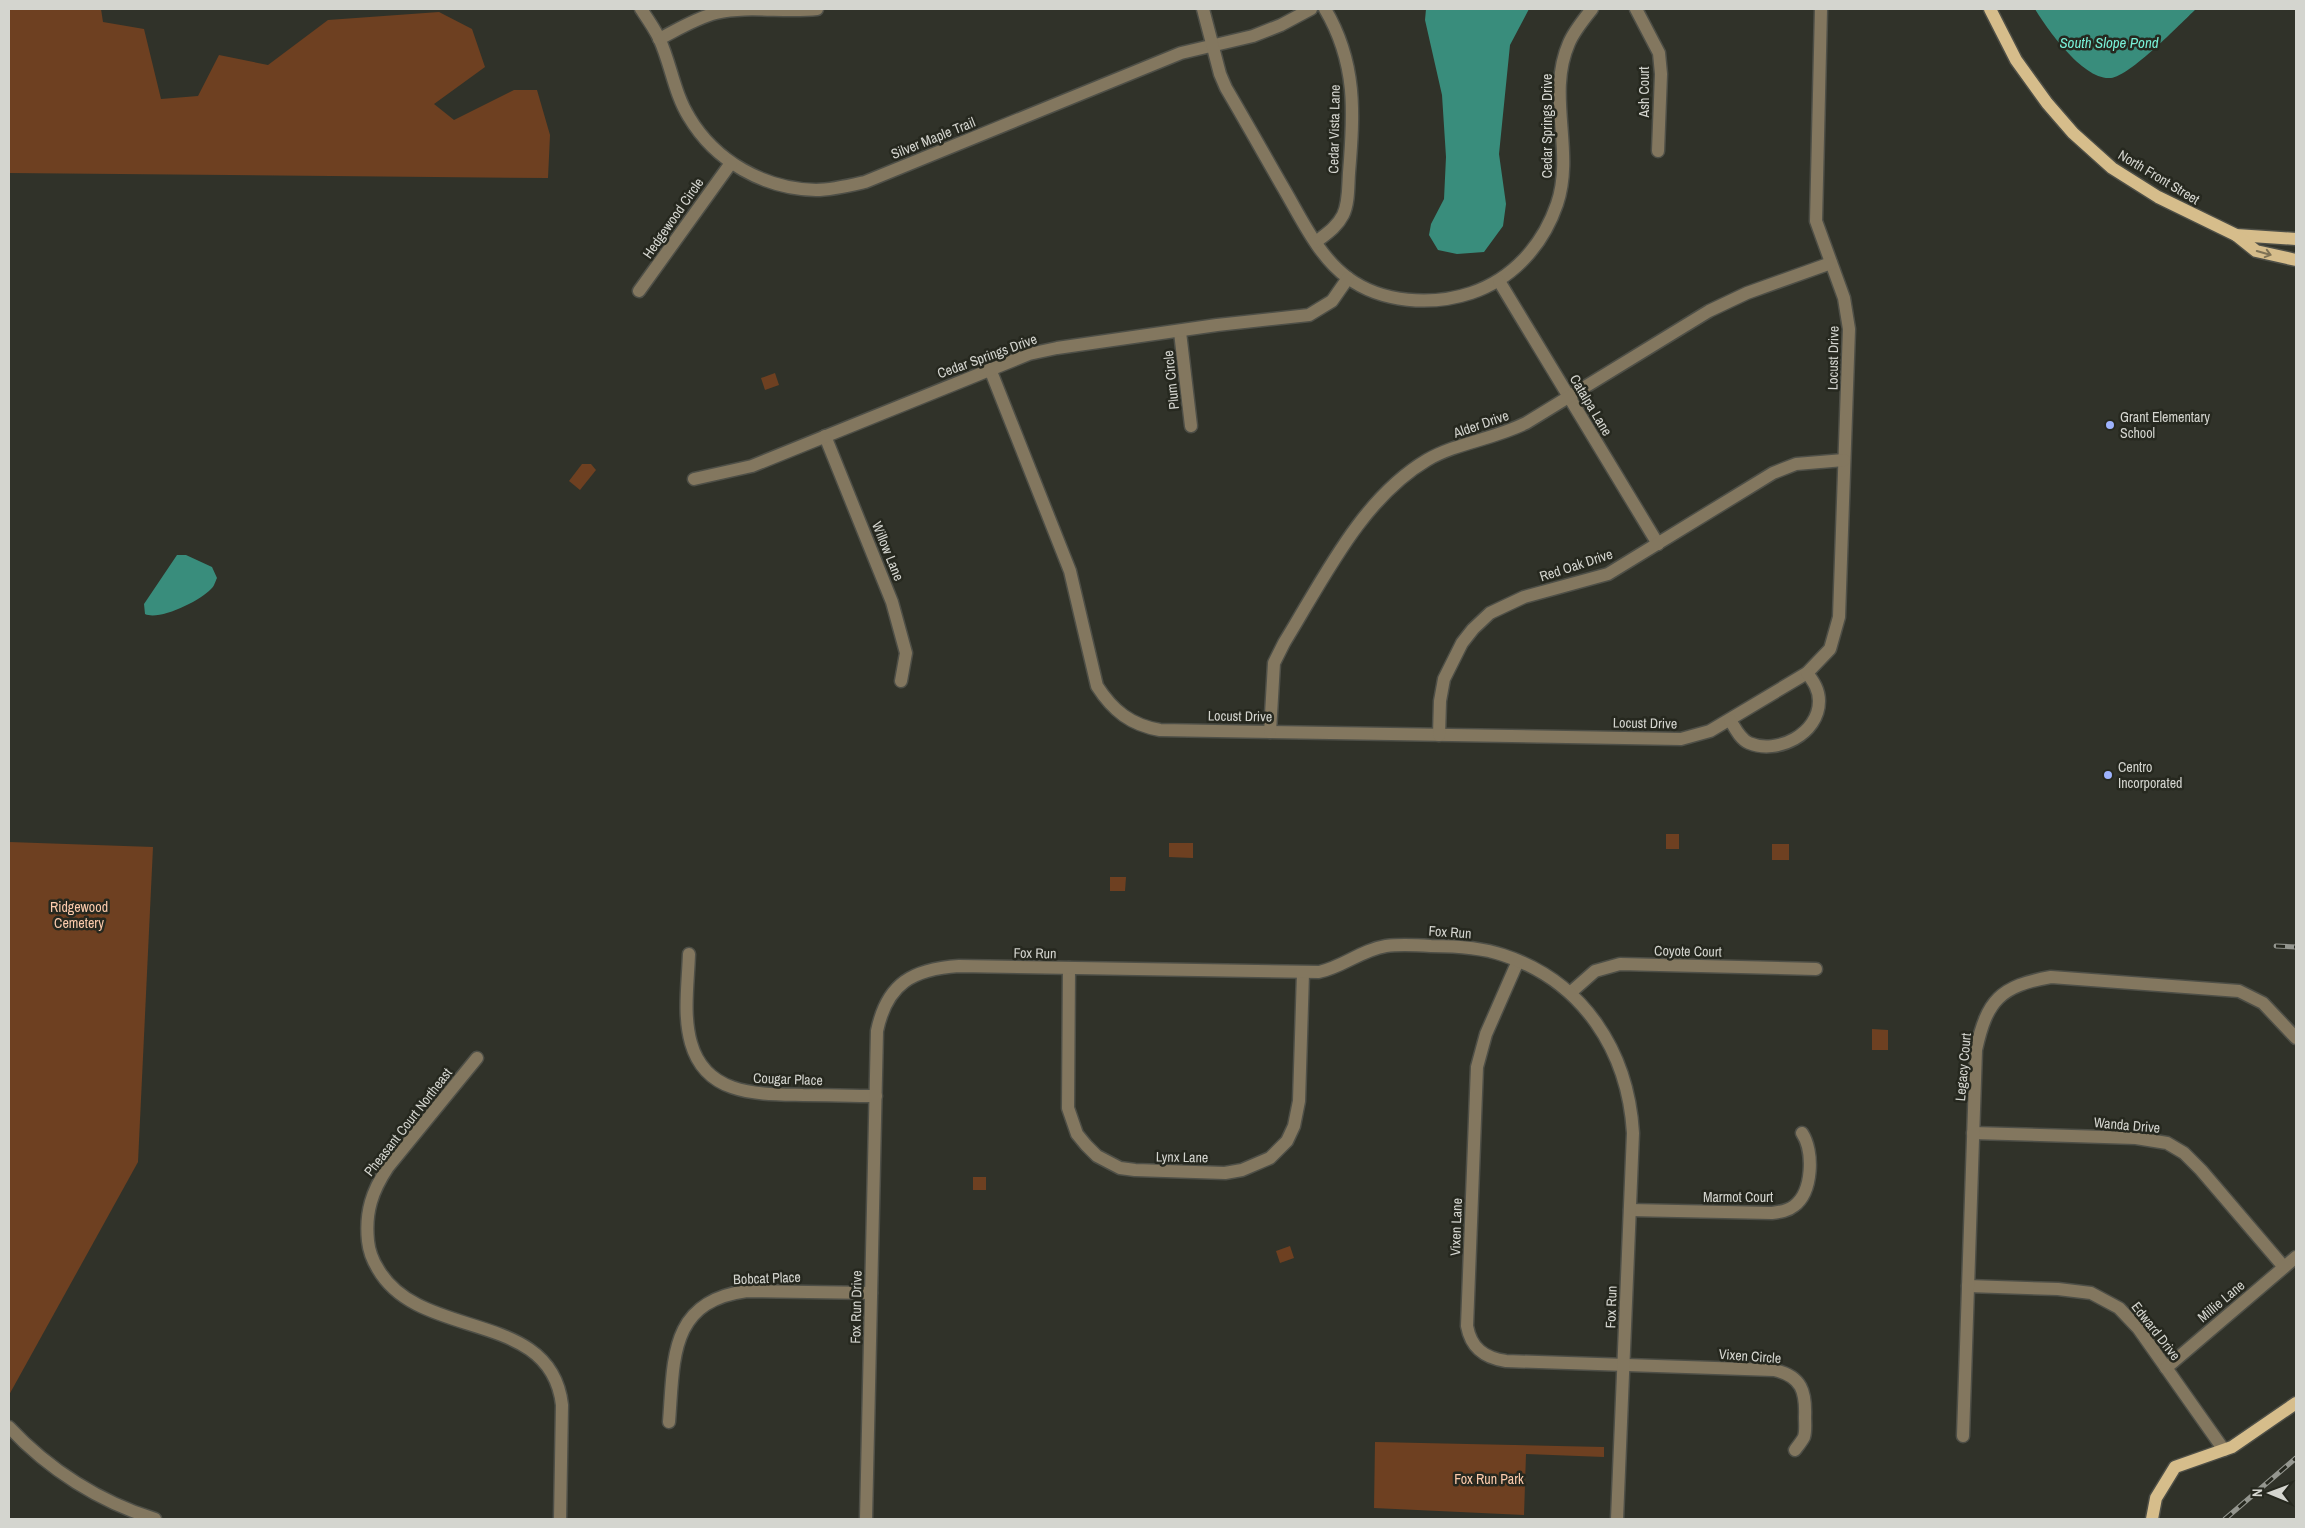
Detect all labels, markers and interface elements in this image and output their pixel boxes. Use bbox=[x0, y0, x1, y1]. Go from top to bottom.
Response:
water label: South Slope Pond bbox=[2059, 32, 2159, 53]
street label: Ash Court bbox=[1635, 66, 1653, 119]
street label: Cedar Springs Drive bbox=[1538, 74, 1556, 178]
street label: Cedar Vista Lane bbox=[1324, 84, 1344, 174]
street label: Silver Maple Trail bbox=[888, 113, 978, 163]
street label: North Front Street bbox=[2115, 146, 2203, 208]
street label: Hedgewood Circle bbox=[639, 174, 707, 262]
one-way arrow bbox=[2255, 249, 2271, 258]
street label: Locust Drive bbox=[1823, 326, 1843, 390]
street label: Cedar Springs Drive bbox=[935, 330, 1039, 382]
street label: Plum Circle bbox=[1159, 350, 1183, 410]
street label: Catalpa Lane bbox=[1566, 371, 1616, 439]
street label: Alder Drive bbox=[1450, 406, 1511, 442]
place label: Grant Elementary School bbox=[2120, 408, 2210, 442]
marker: Grant Elementary School bbox=[2104, 419, 2116, 431]
street label: Willow Lane bbox=[868, 519, 908, 583]
street label: Red Oak Drive bbox=[1537, 545, 1615, 585]
street label: Locust Drive bbox=[1208, 706, 1272, 726]
street label: Locust Drive bbox=[1613, 713, 1677, 733]
place label: Centro Incorporated bbox=[2118, 758, 2182, 792]
marker: Centro Incorporated bbox=[2102, 769, 2114, 781]
park label: Ridgewood Cemetery bbox=[50, 898, 108, 932]
street label: Fox Run bbox=[1428, 922, 1472, 942]
street label: Coyote Court bbox=[1654, 941, 1722, 961]
street label: Fox Run bbox=[1013, 944, 1057, 962]
street label: Legacy Court bbox=[1951, 1032, 1975, 1102]
street label: Pheasant Court Northeast bbox=[360, 1064, 456, 1180]
street label: Cougar Place bbox=[753, 1069, 823, 1089]
street label: Wanda Drive bbox=[2093, 1113, 2161, 1137]
street label: Lynx Lane bbox=[1156, 1148, 1208, 1166]
street label: Marmot Court bbox=[1703, 1188, 1773, 1206]
street label: Vixen Lane bbox=[1446, 1198, 1466, 1256]
street label: Bobcat Place bbox=[733, 1268, 801, 1288]
street label: Fox Run Drive bbox=[846, 1270, 866, 1344]
street label: Millie Lane bbox=[2194, 1276, 2248, 1326]
street label: Fox Run bbox=[1601, 1285, 1621, 1329]
street label: Edward Drive bbox=[2127, 1298, 2185, 1364]
street label: Vixen Circle bbox=[1718, 1345, 1782, 1367]
north arrow bbox=[2245, 1468, 2295, 1518]
park label: Fox Run Park bbox=[1454, 1470, 1524, 1488]
text: N bbox=[2248, 1488, 2266, 1497]

